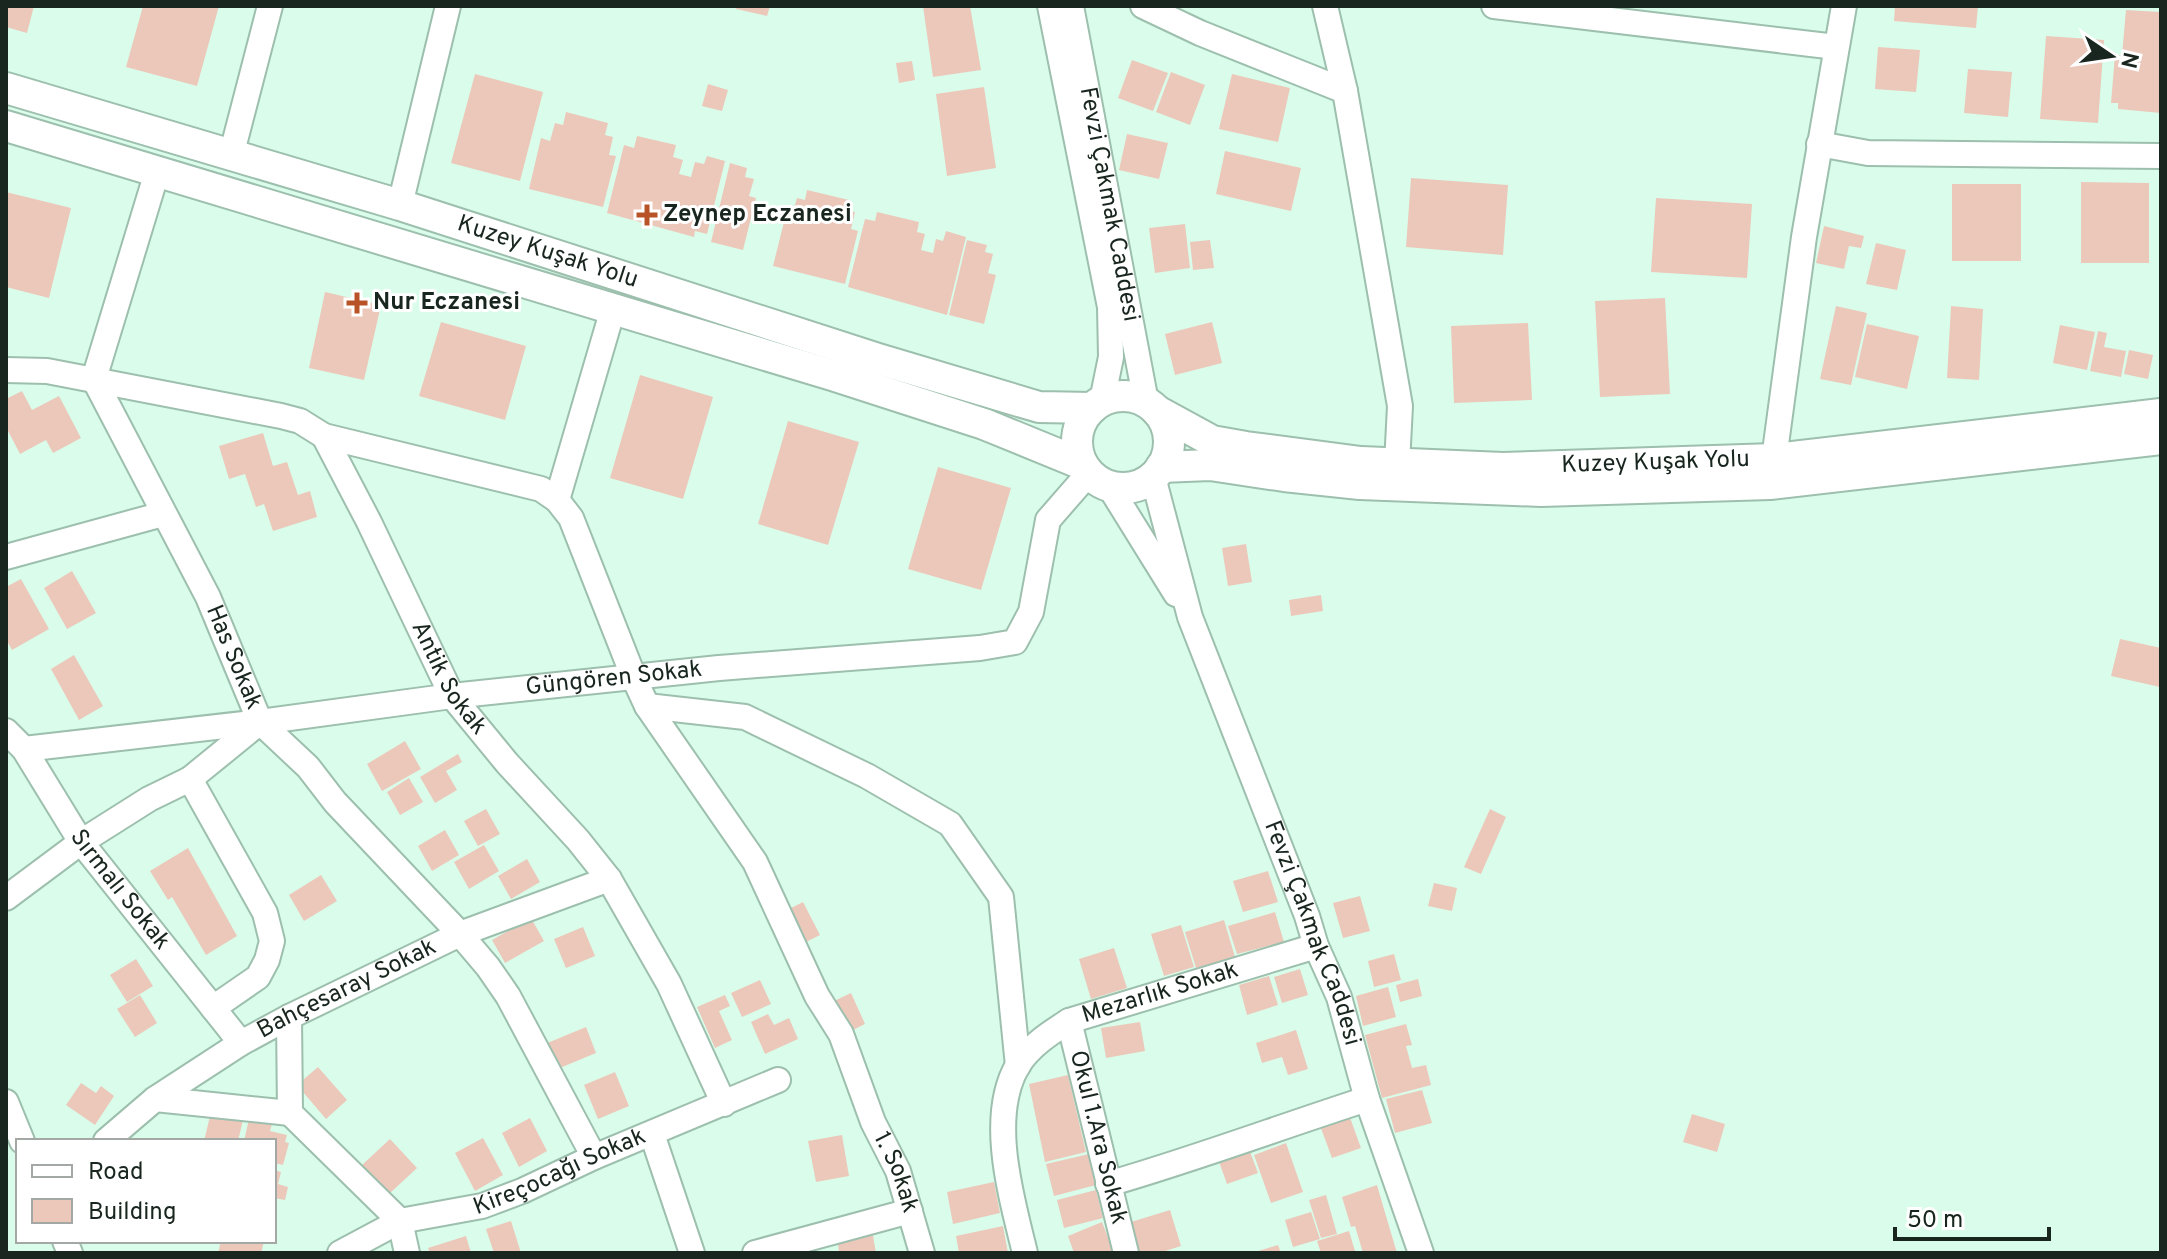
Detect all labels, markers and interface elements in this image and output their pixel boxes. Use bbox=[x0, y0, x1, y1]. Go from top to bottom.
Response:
north arrow bbox=[2071, 16, 2151, 96]
text: N bbox=[2113, 49, 2143, 71]
street label: Fevzi Çakmak Caddesi bbox=[1072, 85, 1145, 324]
place label: Zeynep Eczanesi bbox=[663, 200, 852, 230]
marker: Zeynep Eczanesi bbox=[638, 206, 656, 224]
street label: Kuzey Kuşak Yolu bbox=[453, 209, 642, 296]
place label: Nur Eczanesi bbox=[373, 288, 520, 318]
marker: Nur Eczanesi bbox=[348, 294, 366, 312]
street label: Kuzey Kuşak Yolu bbox=[1561, 445, 1750, 481]
street label: Has Sokak bbox=[198, 601, 268, 714]
street label: Antik Sokak bbox=[404, 617, 493, 742]
street label: Güngören Sokak bbox=[524, 655, 704, 703]
street label: Fevzi Çakmak Caddesi bbox=[1256, 817, 1367, 1049]
street label: Sırmalı Sokak bbox=[62, 824, 176, 957]
street label: Bahçesaray Sokak bbox=[252, 933, 442, 1046]
street label: Mezarlık Sokak bbox=[1078, 955, 1242, 1031]
street label: Okul 1.Ara Sokak bbox=[1062, 1048, 1133, 1227]
street label: Kireçocağı Sokak bbox=[469, 1122, 650, 1223]
street label: 1. Sokak bbox=[866, 1127, 924, 1216]
legend bbox=[16, 1139, 276, 1243]
text: Road bbox=[88, 1158, 144, 1188]
scale bar bbox=[1895, 1191, 2049, 1241]
text: Building bbox=[88, 1198, 177, 1228]
text: 50 m bbox=[1907, 1206, 1963, 1236]

